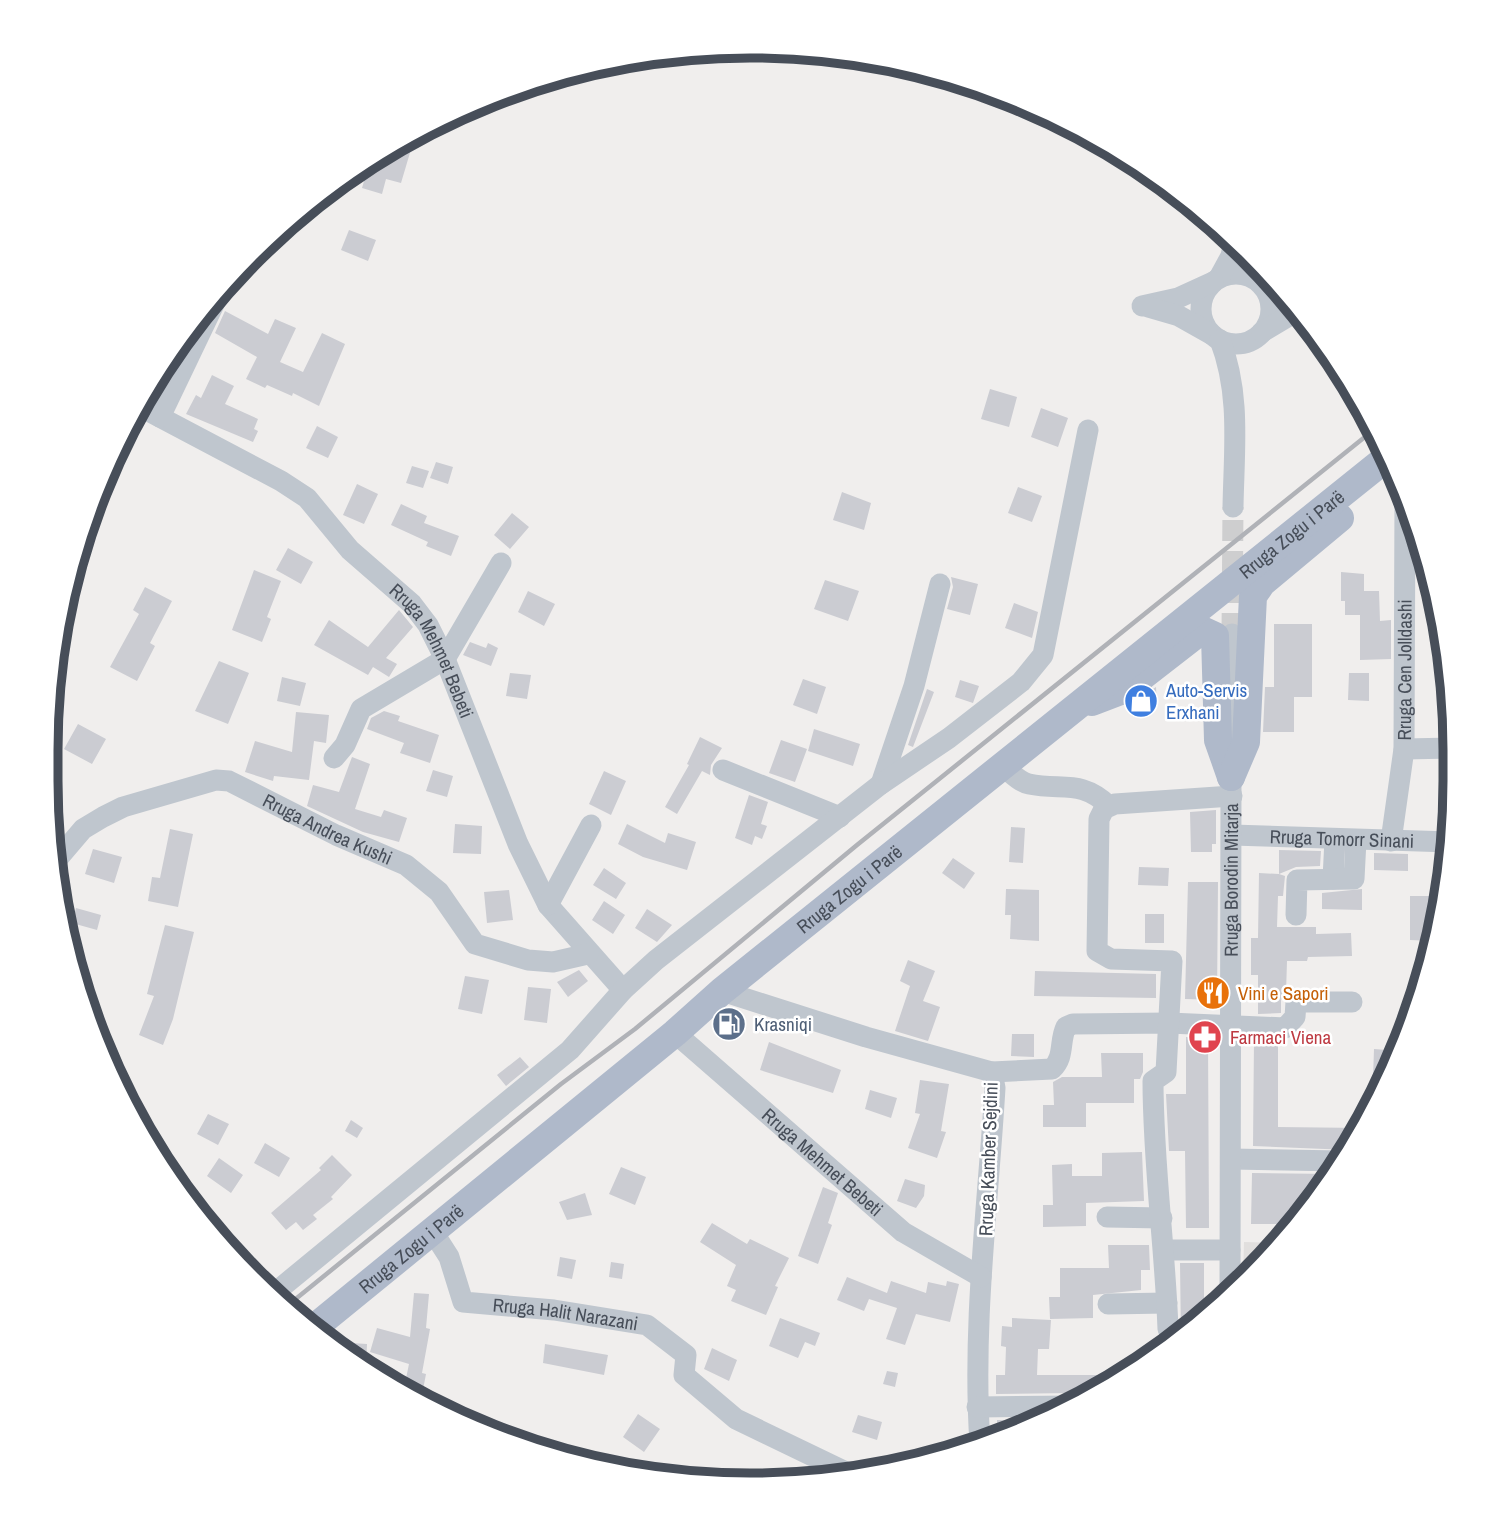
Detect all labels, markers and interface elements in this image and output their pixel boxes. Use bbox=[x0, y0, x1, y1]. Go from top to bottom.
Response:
street label: Rruga Zogu i Parë bbox=[1233, 484, 1350, 584]
street label: Rruga Mehmet Bebeti bbox=[384, 577, 480, 722]
street label: Rruga Cen Jolldashi bbox=[1391, 599, 1418, 741]
place label: Auto-Servis Erxhani bbox=[1165, 677, 1248, 725]
shop icon: Auto-Servis Erxhani bbox=[1122, 682, 1160, 720]
street label: Rruga Andrea Kushi bbox=[258, 787, 396, 871]
street label: Rruga Borodin Mitarja bbox=[1218, 803, 1244, 957]
street label: Rruga Tomorr Sinani bbox=[1269, 823, 1415, 854]
street label: Rruga Zogu i Parë bbox=[791, 839, 907, 939]
restaurant icon: Vini e Sapori bbox=[1194, 974, 1232, 1012]
place label: Vini e Sapori bbox=[1238, 980, 1329, 1006]
fuel station icon: Krasniqi bbox=[710, 1005, 748, 1043]
place label: Krasniqi bbox=[754, 1011, 812, 1037]
pharmacy icon: Farmaci Viena bbox=[1186, 1018, 1224, 1056]
place label: Farmaci Viena bbox=[1230, 1024, 1331, 1050]
street label: Rruga Kamber Sejdini bbox=[972, 1082, 1004, 1236]
street label: Rruga Mehmet Bebeti bbox=[757, 1102, 889, 1222]
street label: Rruga Zogu i Parë bbox=[353, 1198, 469, 1299]
street label: Rruga Halit Narazani bbox=[492, 1292, 640, 1336]

